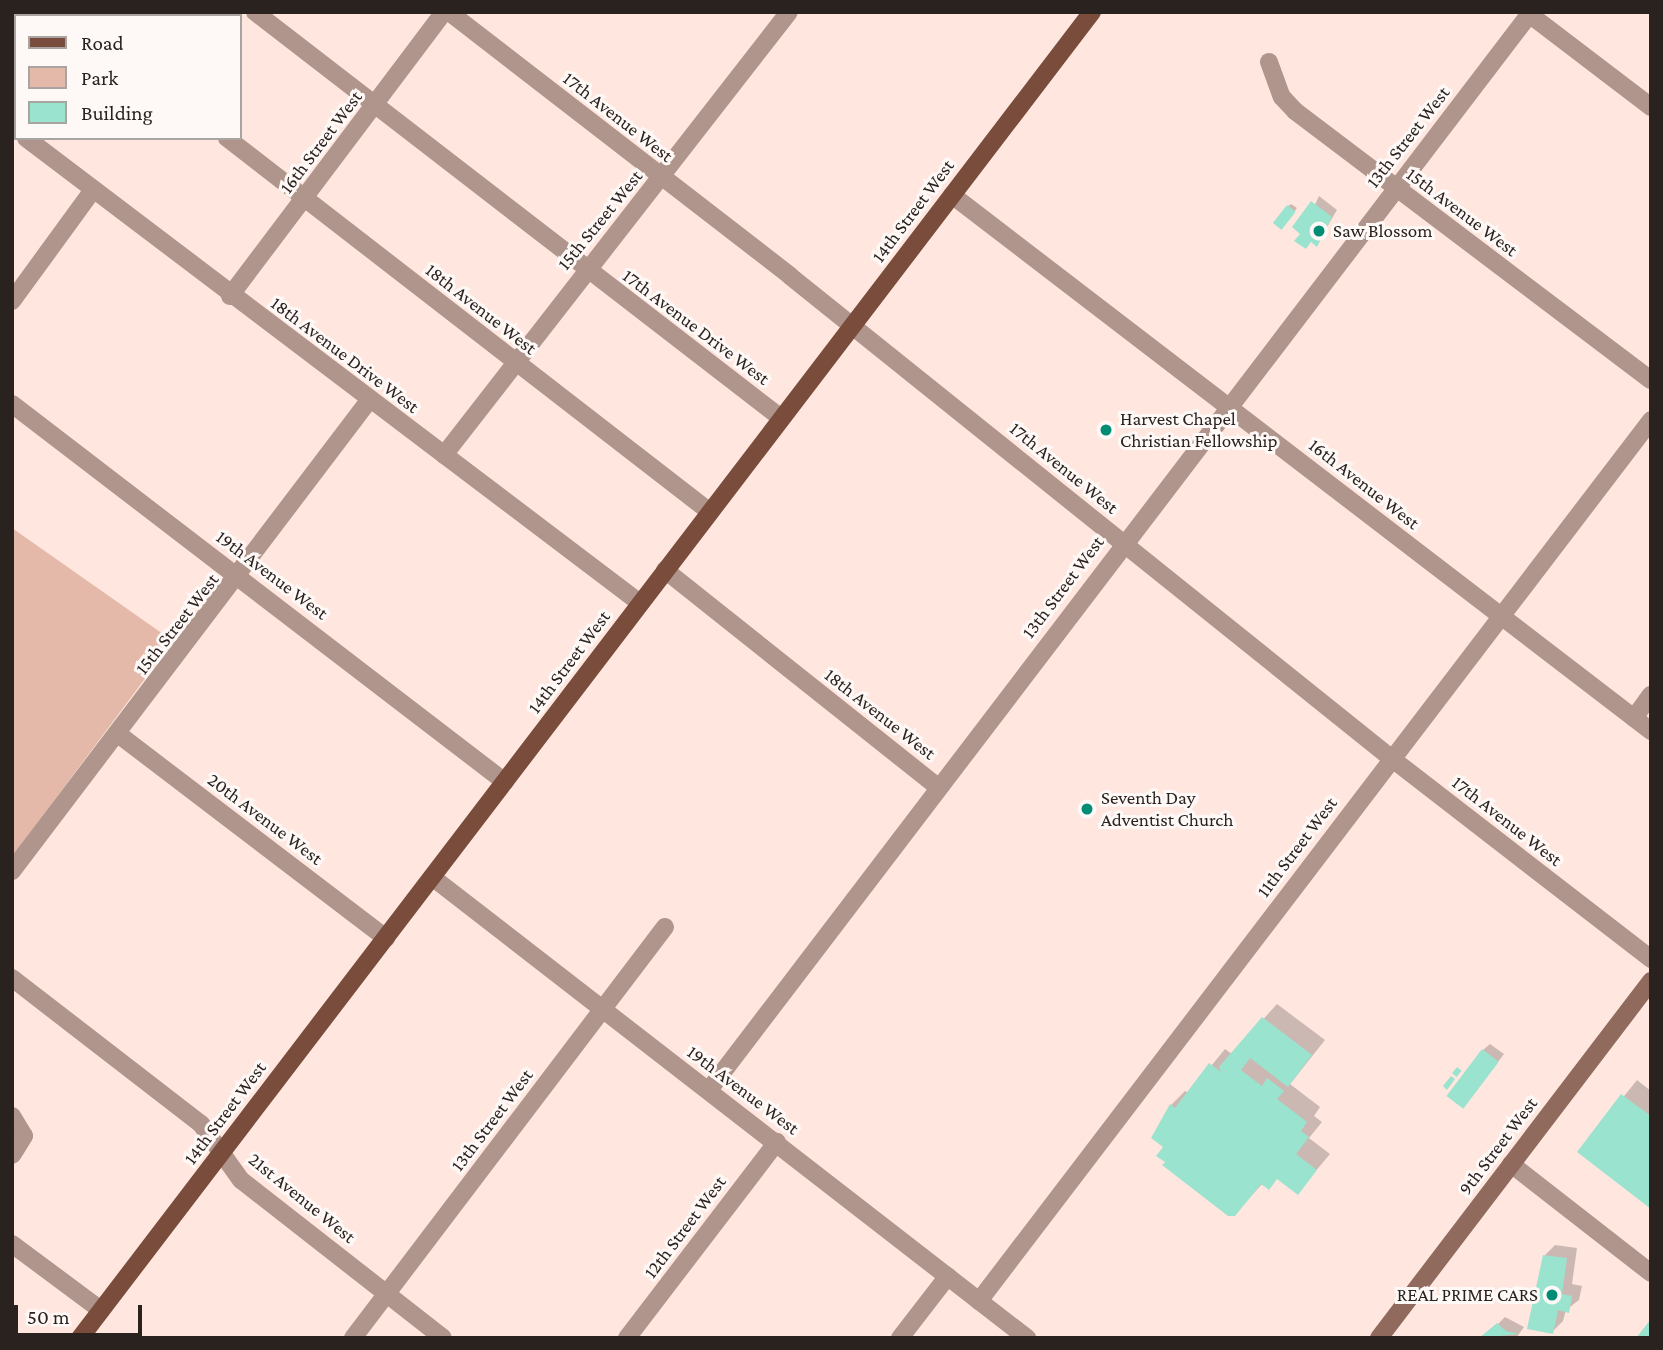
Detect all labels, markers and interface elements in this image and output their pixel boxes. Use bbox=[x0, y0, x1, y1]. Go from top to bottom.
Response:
legend bbox=[14, 14, 242, 140]
text: Road bbox=[81, 31, 124, 55]
text: Park bbox=[81, 66, 118, 90]
street label: 17th Avenue West bbox=[558, 67, 678, 167]
street label: 13th Street West bbox=[1361, 82, 1455, 192]
street label: 16th Street West bbox=[275, 86, 367, 198]
text: Building bbox=[81, 101, 153, 125]
street label: 14th Street West bbox=[867, 155, 959, 267]
street label: 15th Avenue West bbox=[1402, 163, 1522, 261]
street label: 15th Street West bbox=[553, 165, 647, 275]
place label: Saw Blossom bbox=[1333, 220, 1433, 242]
marker: Saw Blossom bbox=[1311, 223, 1327, 239]
street label: 18th Avenue West bbox=[421, 259, 541, 359]
street label: 17th Avenue Drive West bbox=[618, 264, 774, 390]
street label: 18th Avenue Drive West bbox=[266, 292, 424, 418]
place label: Harvest Chapel Christian Fellowship bbox=[1120, 408, 1278, 452]
street label: 17th Avenue West bbox=[1005, 417, 1123, 519]
marker: Harvest Chapel Christian Fellowship bbox=[1098, 422, 1114, 438]
street label: 16th Avenue West bbox=[1304, 434, 1424, 534]
street label: 19th Avenue West bbox=[212, 525, 332, 625]
street label: 13th Street West bbox=[1017, 531, 1109, 643]
street label: 15th Street West bbox=[130, 569, 224, 679]
street label: 14th Street West bbox=[523, 606, 615, 718]
street label: 18th Avenue West bbox=[820, 664, 940, 764]
street label: 20th Avenue West bbox=[203, 768, 327, 870]
street label: 17th Avenue West bbox=[1447, 771, 1567, 871]
place label: Seventh Day Adventist Church bbox=[1101, 787, 1233, 831]
street label: 11th Street West bbox=[1252, 792, 1342, 902]
marker: Seventh Day Adventist Church bbox=[1079, 801, 1095, 817]
street label: 19th Avenue West bbox=[683, 1040, 803, 1140]
street label: 14th Street West bbox=[179, 1057, 271, 1169]
street label: 13th Street West bbox=[446, 1064, 538, 1176]
street label: 9th Street West bbox=[1454, 1093, 1542, 1199]
street label: 21st Avenue West bbox=[244, 1148, 360, 1248]
street label: 12th Street West bbox=[639, 1171, 731, 1283]
place label: REAL PRIME CARS bbox=[1397, 1284, 1538, 1306]
marker: REAL PRIME CARS bbox=[1544, 1287, 1560, 1303]
scale bar bbox=[18, 1290, 145, 1334]
text: 50 m bbox=[27, 1305, 70, 1329]

